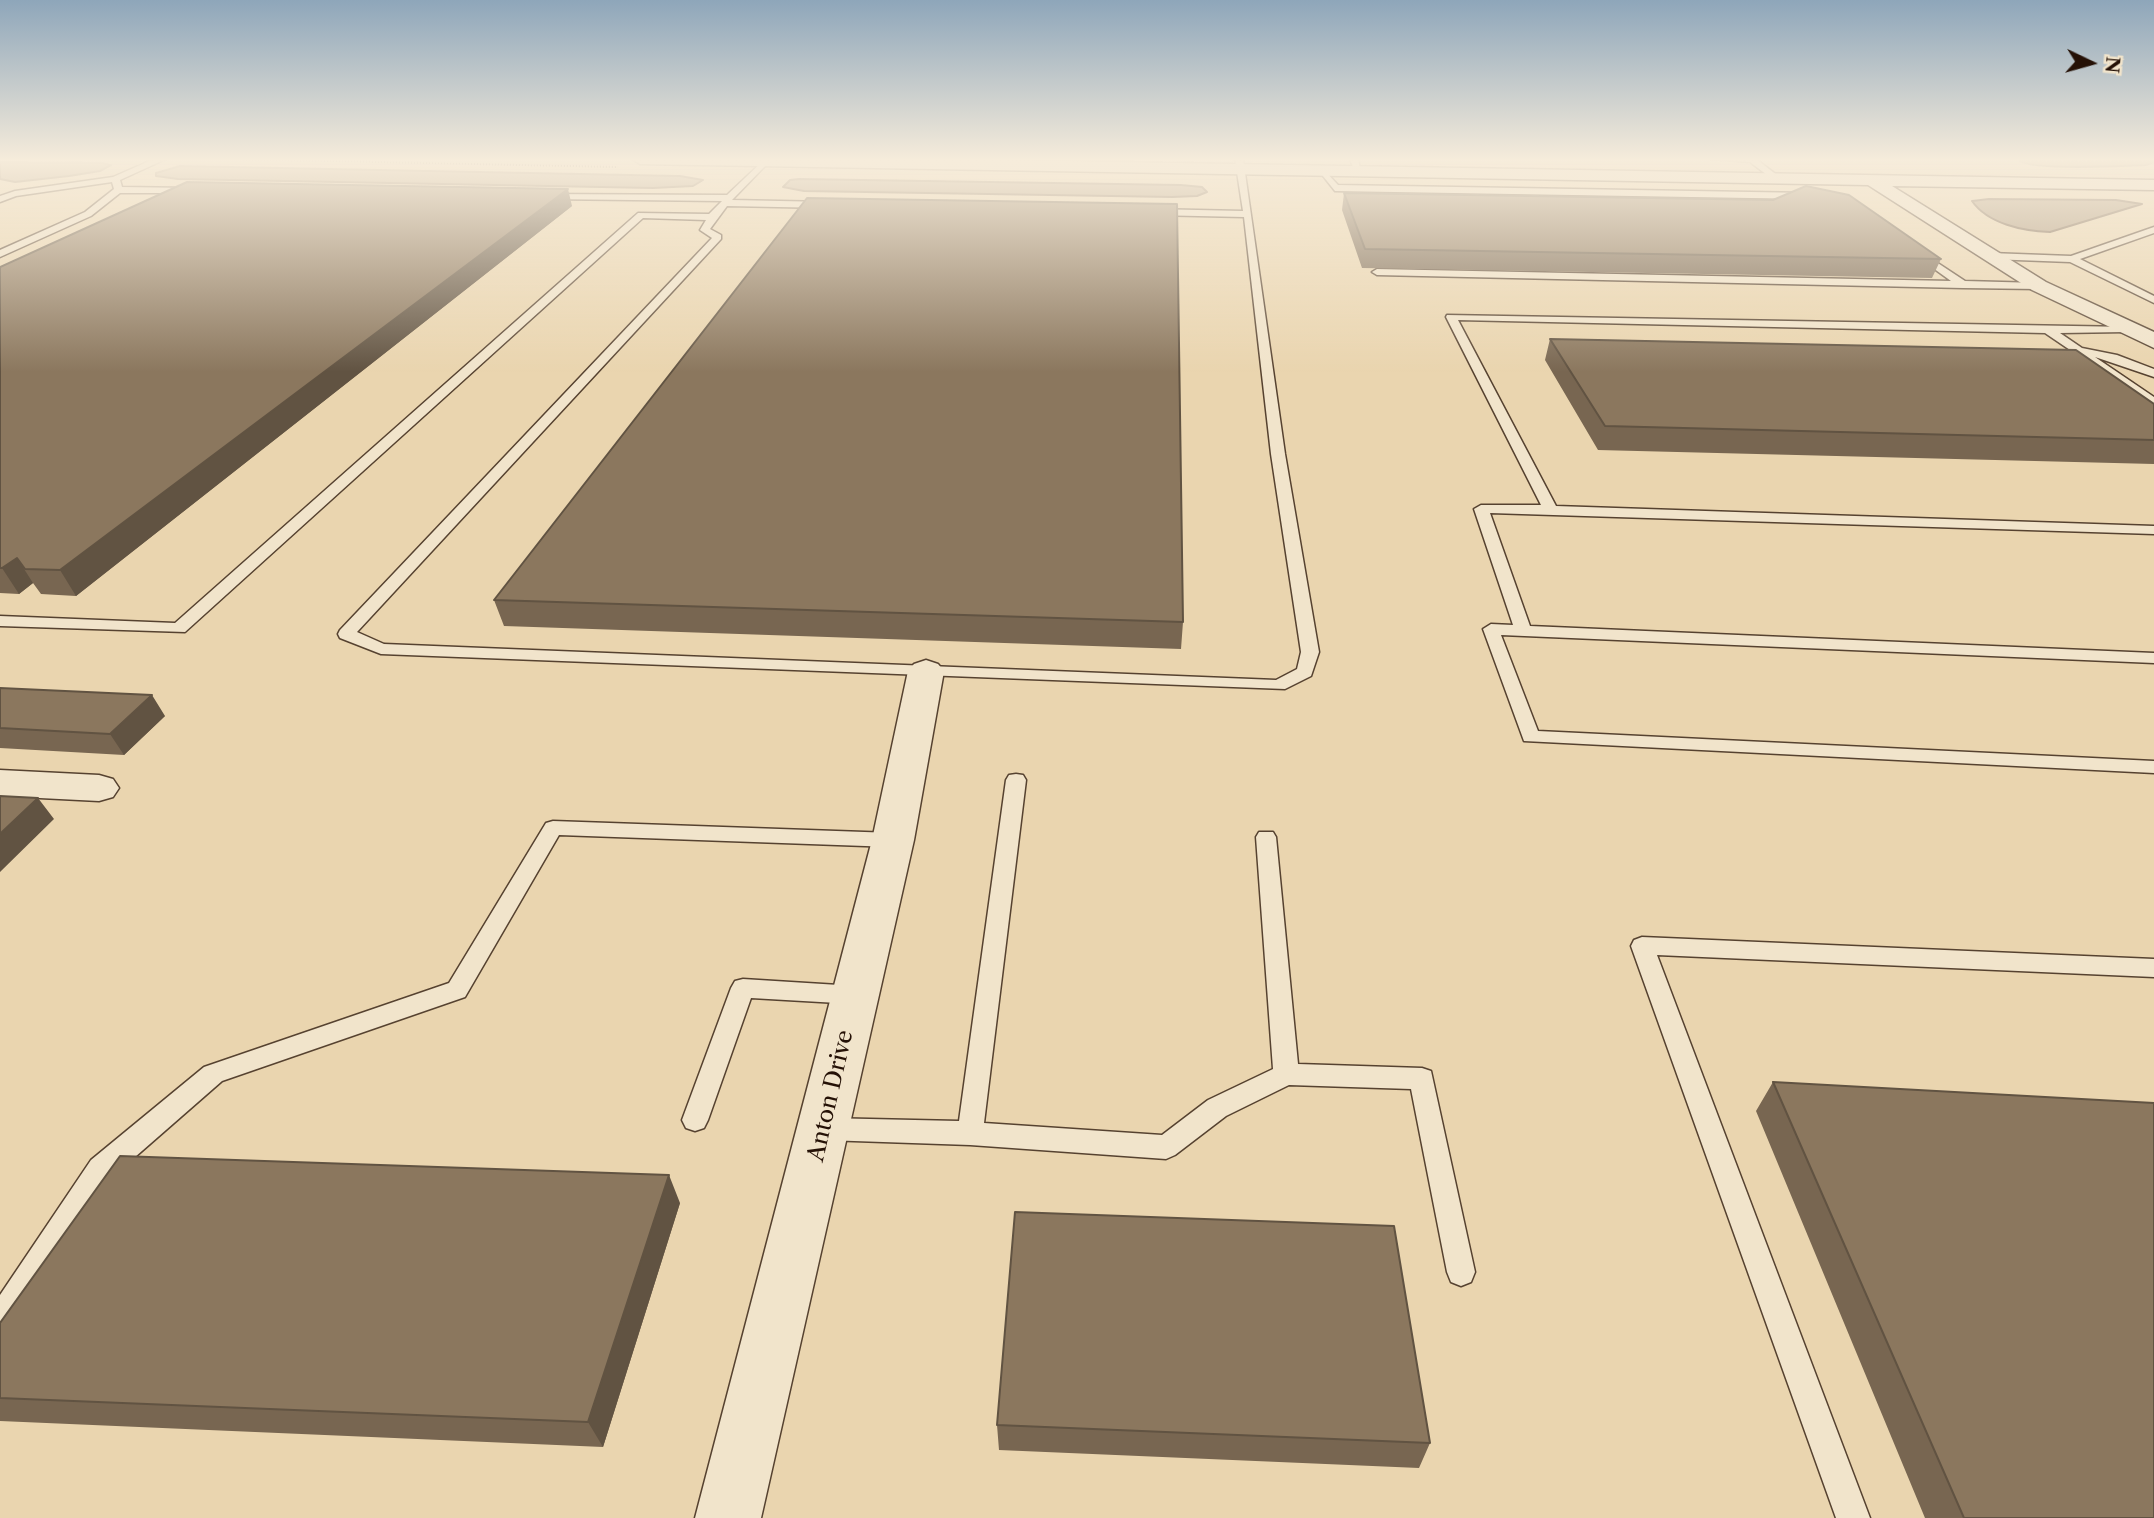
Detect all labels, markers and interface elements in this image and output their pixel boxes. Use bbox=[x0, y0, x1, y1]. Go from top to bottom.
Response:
north arrow bbox=[2056, 28, 2126, 98]
text: N bbox=[2100, 56, 2125, 74]
street label: Anton Drive bbox=[802, 1028, 860, 1164]

